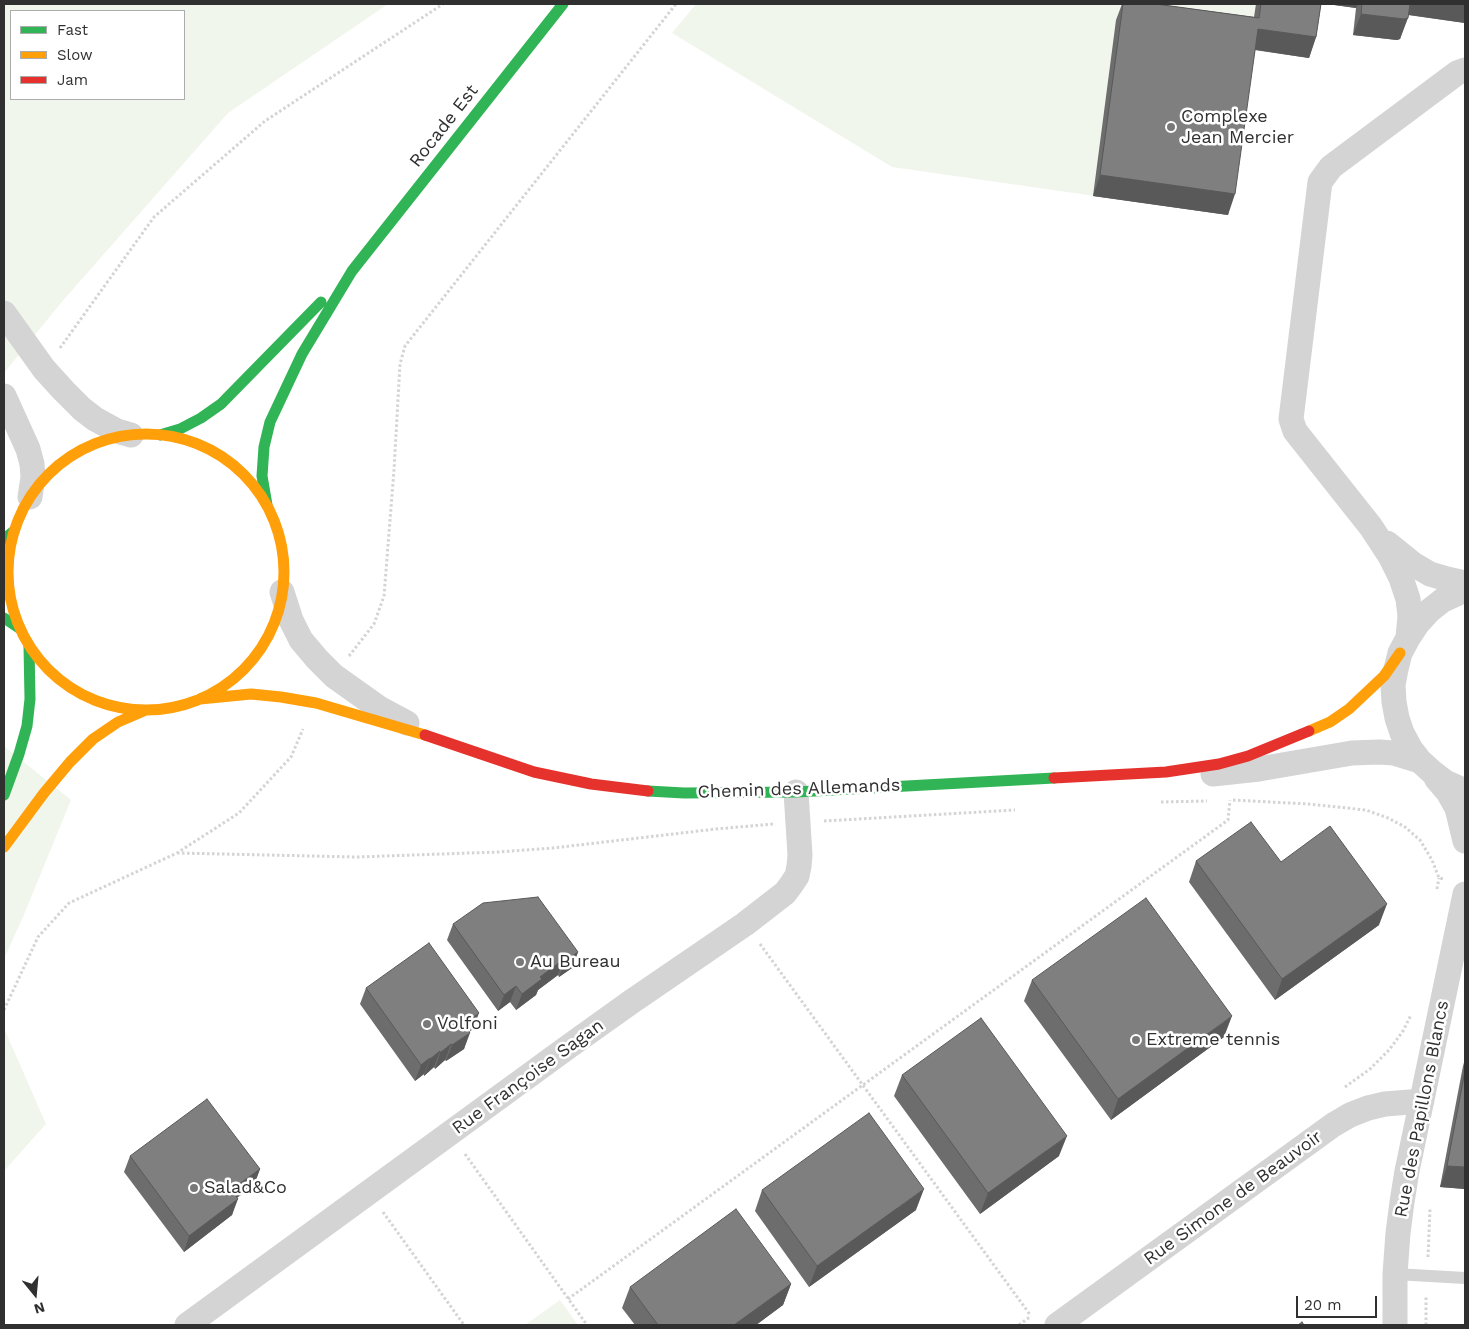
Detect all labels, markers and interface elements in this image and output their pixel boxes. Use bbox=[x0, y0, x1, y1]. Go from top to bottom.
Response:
legend bbox=[10, 10, 185, 100]
text: Fast bbox=[57, 21, 88, 39]
text: Slow bbox=[57, 46, 93, 64]
text: Jam bbox=[57, 71, 88, 89]
street label: Rocade Est bbox=[405, 80, 483, 172]
place label: Complexe Jean Mercier bbox=[1181, 106, 1294, 148]
marker: Complexe Jean Mercier bbox=[1165, 121, 1177, 133]
street label: Chemin des Allemands bbox=[697, 775, 901, 803]
place label: Au Bureau bbox=[530, 951, 621, 973]
marker: Au Bureau bbox=[514, 956, 526, 968]
street label: Rue des Papillons Blancs bbox=[1390, 999, 1454, 1219]
place label: Volfoni bbox=[437, 1013, 498, 1035]
street label: Rue Françoise Sagan bbox=[448, 1015, 608, 1139]
marker: Volfoni bbox=[421, 1018, 433, 1030]
place label: Extreme tennis bbox=[1146, 1029, 1280, 1051]
marker: Extreme tennis bbox=[1130, 1034, 1142, 1046]
street label: Rue Simone de Beauvoir bbox=[1140, 1126, 1326, 1270]
place label: Salad&Co bbox=[204, 1177, 287, 1199]
marker: Salad&Co bbox=[188, 1182, 200, 1194]
north arrow bbox=[10, 1269, 60, 1319]
scale bar bbox=[1299, 1286, 1380, 1318]
text: 20 m bbox=[1304, 1296, 1342, 1314]
text: N bbox=[32, 1299, 47, 1318]

